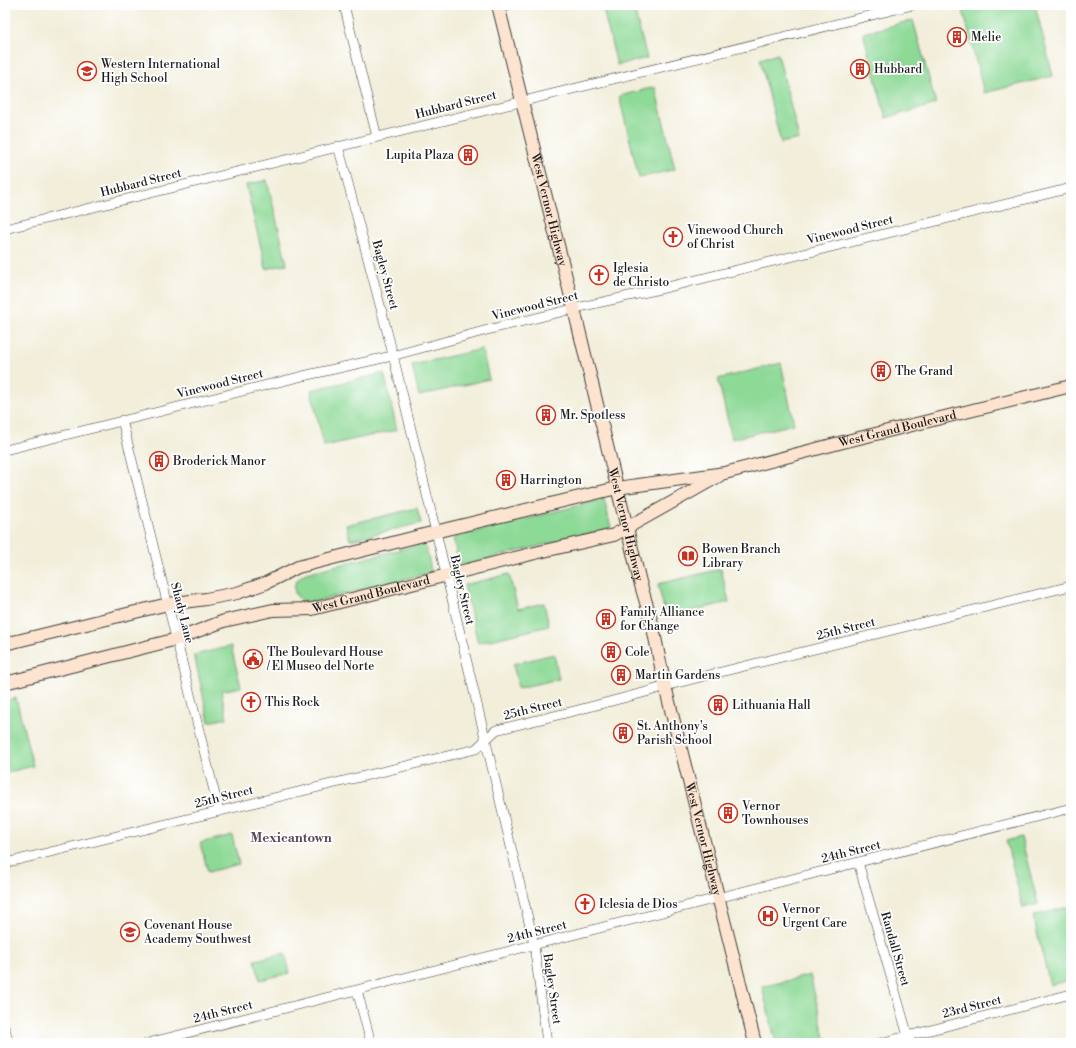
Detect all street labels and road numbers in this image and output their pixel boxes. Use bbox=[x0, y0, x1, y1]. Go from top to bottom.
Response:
street label: Hubbard Street bbox=[414, 87, 499, 122]
street label: West Vernor Highway bbox=[528, 151, 571, 268]
street label: Hubbard Street bbox=[99, 165, 184, 200]
street label: Vinewood Street bbox=[804, 212, 896, 248]
street label: Bagley Street bbox=[368, 238, 402, 312]
street label: Vinewood Street bbox=[489, 288, 581, 324]
street label: Vinewood Street bbox=[174, 366, 266, 402]
street label: West Grand Boulevard bbox=[836, 407, 958, 450]
street label: West Vernor Highway bbox=[605, 465, 647, 583]
street label: Bagley Street bbox=[446, 553, 477, 627]
street label: West Grand Boulevard bbox=[310, 572, 431, 616]
street label: Shady Lane bbox=[167, 581, 197, 645]
street label: 25th Street bbox=[815, 614, 878, 644]
street label: 25th Street bbox=[502, 694, 565, 724]
street label: West Vernor Highway bbox=[682, 780, 725, 897]
street label: 25th Street bbox=[193, 782, 256, 812]
street label: 24th Street bbox=[820, 837, 883, 867]
street label: Randall Street bbox=[877, 910, 913, 989]
street label: 24th Street bbox=[506, 917, 569, 947]
street label: Bagley Street bbox=[539, 952, 564, 1026]
street label: 23rd Street bbox=[941, 992, 1004, 1022]
street label: 24th Street bbox=[192, 997, 255, 1027]

